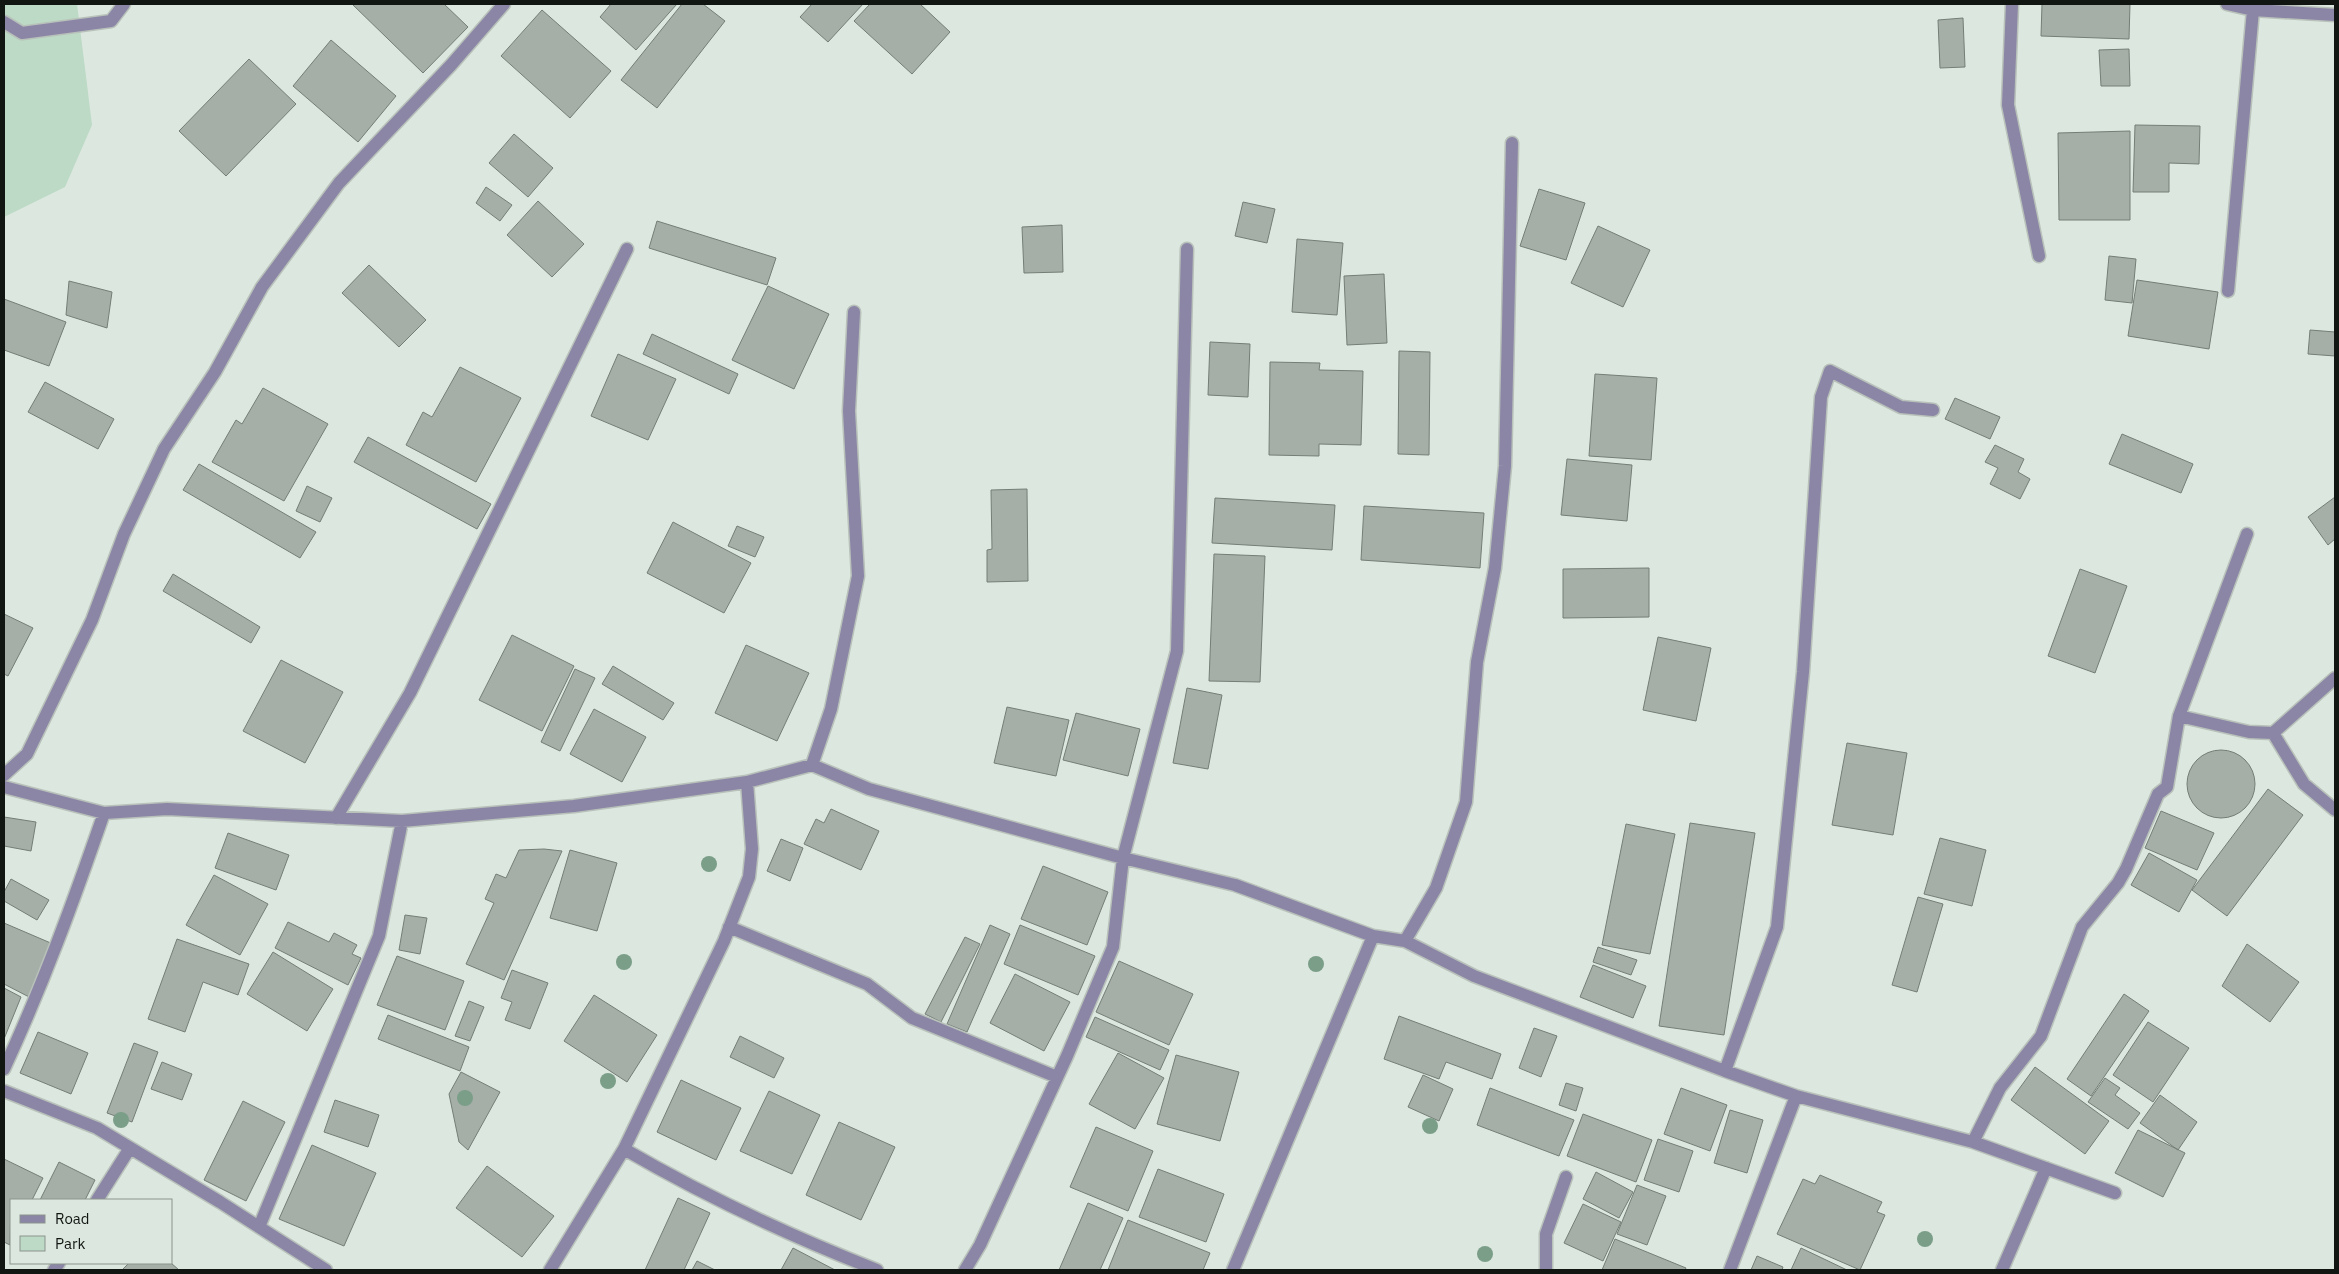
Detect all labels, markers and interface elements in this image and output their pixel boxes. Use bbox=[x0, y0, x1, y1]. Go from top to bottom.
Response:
legend bbox=[10, 1199, 172, 1264]
text: Road bbox=[55, 1209, 90, 1228]
text: Park bbox=[55, 1234, 85, 1253]

